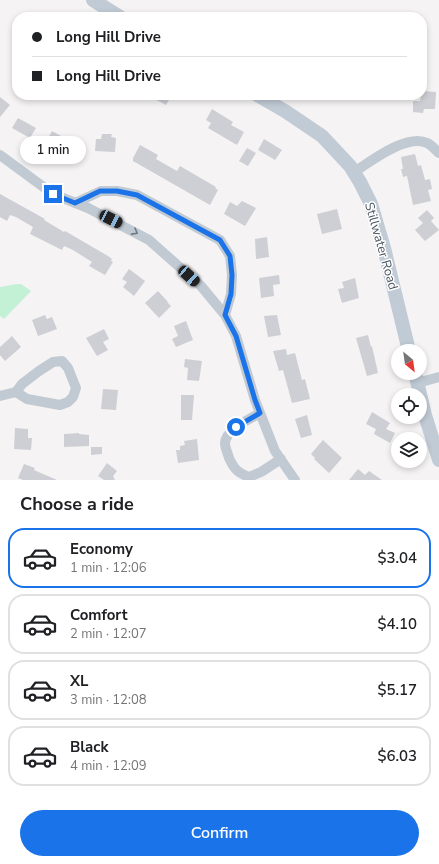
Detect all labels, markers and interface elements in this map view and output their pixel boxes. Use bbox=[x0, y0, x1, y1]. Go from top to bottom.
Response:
text: Long Hill Drive bbox=[56, 27, 161, 47]
text: Long Hill Drive bbox=[56, 66, 161, 86]
callout: 1 min bbox=[20, 136, 86, 164]
text: 1 min bbox=[36, 141, 70, 159]
route end bbox=[44, 185, 62, 203]
street label: Stillwater Road bbox=[360, 200, 402, 292]
car bbox=[98, 208, 124, 230]
one-way arrow bbox=[131, 227, 138, 234]
car bbox=[176, 264, 202, 288]
north arrow bbox=[391, 344, 427, 380]
map controls bbox=[391, 344, 427, 468]
button: locate bbox=[391, 388, 427, 424]
route start bbox=[227, 418, 245, 436]
button: layers bbox=[391, 432, 427, 468]
text: Choose a ride bbox=[20, 492, 134, 516]
text: Economy bbox=[70, 539, 133, 559]
icon: car bbox=[22, 540, 58, 576]
text: $3.04 bbox=[377, 548, 417, 568]
text: 1 min · 12:06 bbox=[70, 559, 146, 577]
text: Comfort bbox=[70, 605, 127, 625]
icon: car bbox=[22, 606, 58, 642]
text: $4.10 bbox=[377, 614, 417, 634]
text: 2 min · 12:07 bbox=[70, 625, 146, 643]
text: XL bbox=[70, 671, 89, 691]
icon: car bbox=[22, 672, 58, 708]
text: $5.17 bbox=[377, 680, 417, 700]
text: 3 min · 12:08 bbox=[70, 691, 146, 709]
text: Black bbox=[70, 737, 108, 757]
icon: car bbox=[22, 738, 58, 774]
text: $6.03 bbox=[377, 746, 417, 766]
text: 4 min · 12:09 bbox=[70, 757, 146, 775]
button: Confirm bbox=[20, 810, 419, 856]

